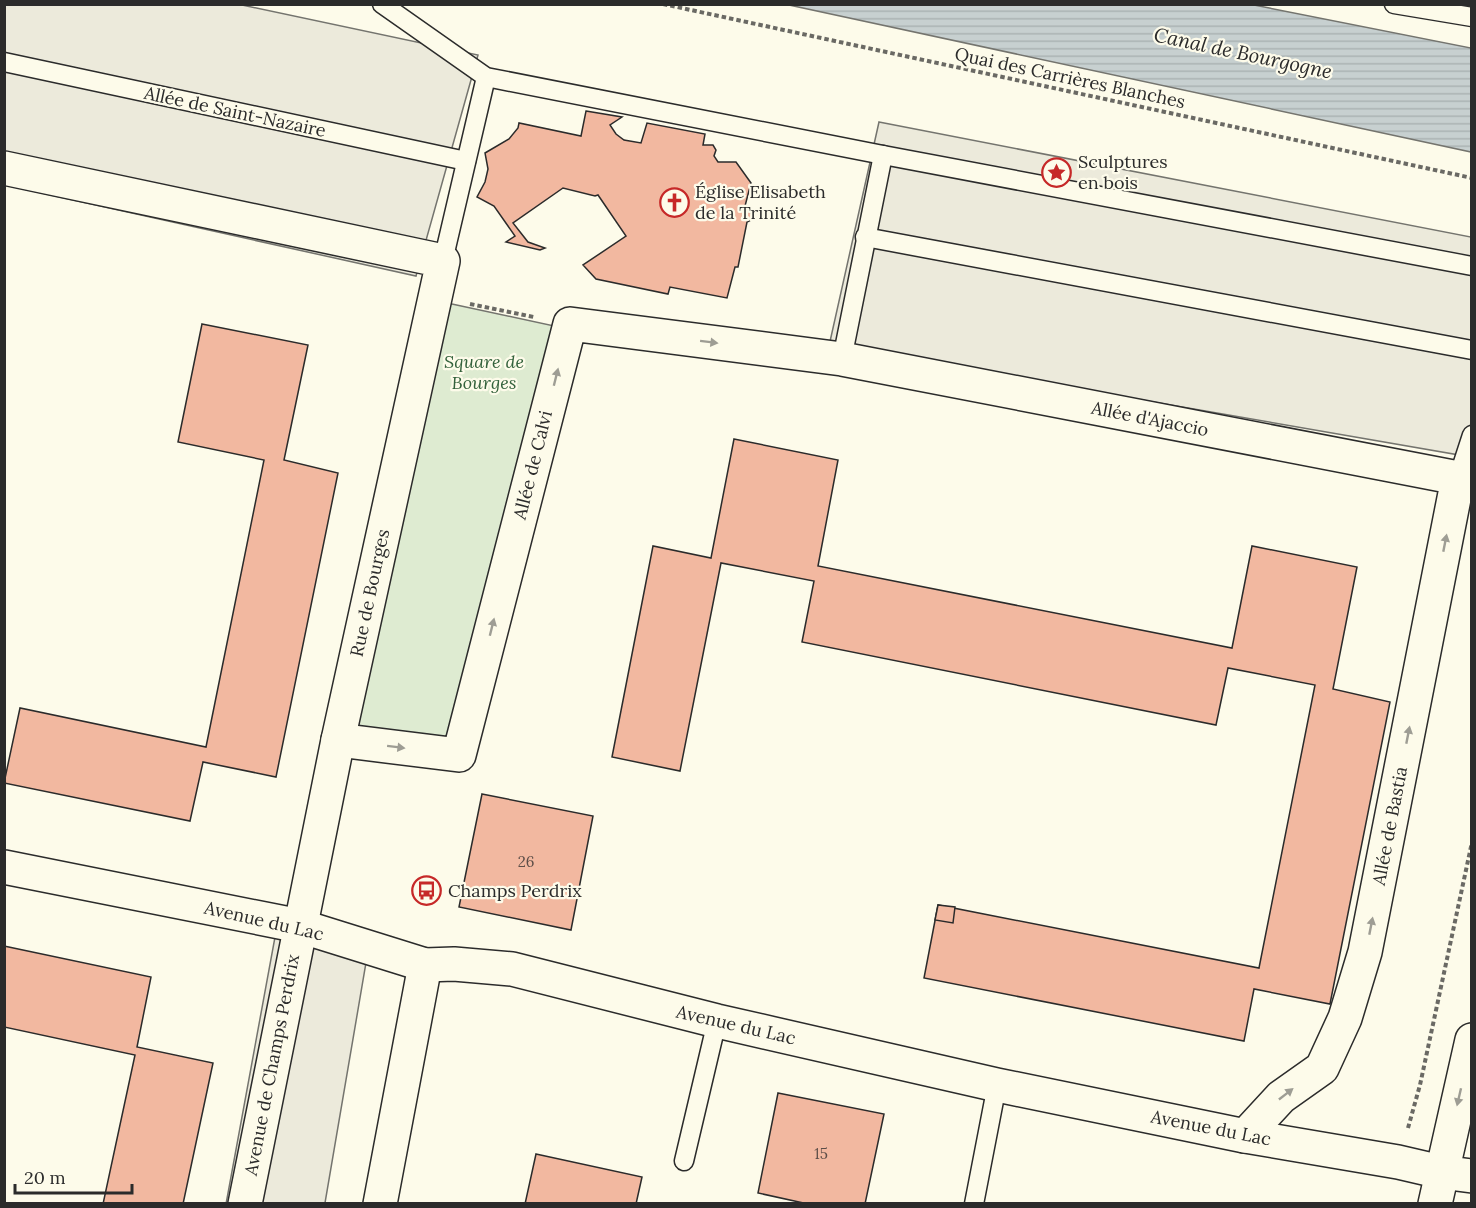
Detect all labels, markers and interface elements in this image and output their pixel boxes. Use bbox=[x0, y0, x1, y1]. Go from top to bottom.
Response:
water label: Canal de Bourgogne bbox=[1152, 21, 1334, 84]
street label: Quai des Carrières Blanches bbox=[953, 42, 1187, 113]
street label: Allée de Saint-Nazaire bbox=[141, 81, 328, 142]
place label: Sculptures en bois bbox=[1078, 150, 1168, 194]
place icon: Sculptures en bois bbox=[1041, 156, 1073, 188]
place label: Église Elisabeth de la Trinité bbox=[695, 180, 826, 224]
church icon: Église Elisabeth de la Trinité bbox=[658, 186, 690, 218]
one-way arrow bbox=[699, 337, 718, 346]
park label: Square de Bourges bbox=[444, 350, 524, 394]
one-way arrow bbox=[552, 368, 561, 386]
street label: Allée d'Ajaccio bbox=[1089, 396, 1211, 441]
street label: Allée de Calvi bbox=[508, 408, 557, 523]
street label: Rue de Bourges bbox=[345, 527, 394, 659]
one-way arrow bbox=[1441, 533, 1450, 552]
one-way arrow bbox=[487, 618, 497, 636]
one-way arrow bbox=[1404, 725, 1413, 744]
one-way arrow bbox=[386, 742, 405, 752]
street label: Allée de Bastia bbox=[1367, 765, 1412, 888]
house number: 26 bbox=[518, 852, 534, 871]
bus stop icon: Champs Perdrix bbox=[411, 875, 443, 907]
place label: Champs Perdrix bbox=[448, 879, 582, 902]
street label: Avenue du Lac bbox=[201, 895, 326, 945]
one-way arrow bbox=[1366, 917, 1376, 935]
street label: Avenue de Champs Perdrix bbox=[239, 952, 304, 1178]
street label: Avenue du Lac bbox=[673, 999, 798, 1049]
one-way arrow bbox=[1278, 1088, 1294, 1101]
one-way arrow bbox=[1453, 1088, 1463, 1106]
street label: Avenue du Lac bbox=[1148, 1104, 1273, 1150]
house number: 15 bbox=[814, 1144, 828, 1163]
scale bar bbox=[15, 1157, 132, 1195]
text: 20 m bbox=[24, 1166, 66, 1189]

